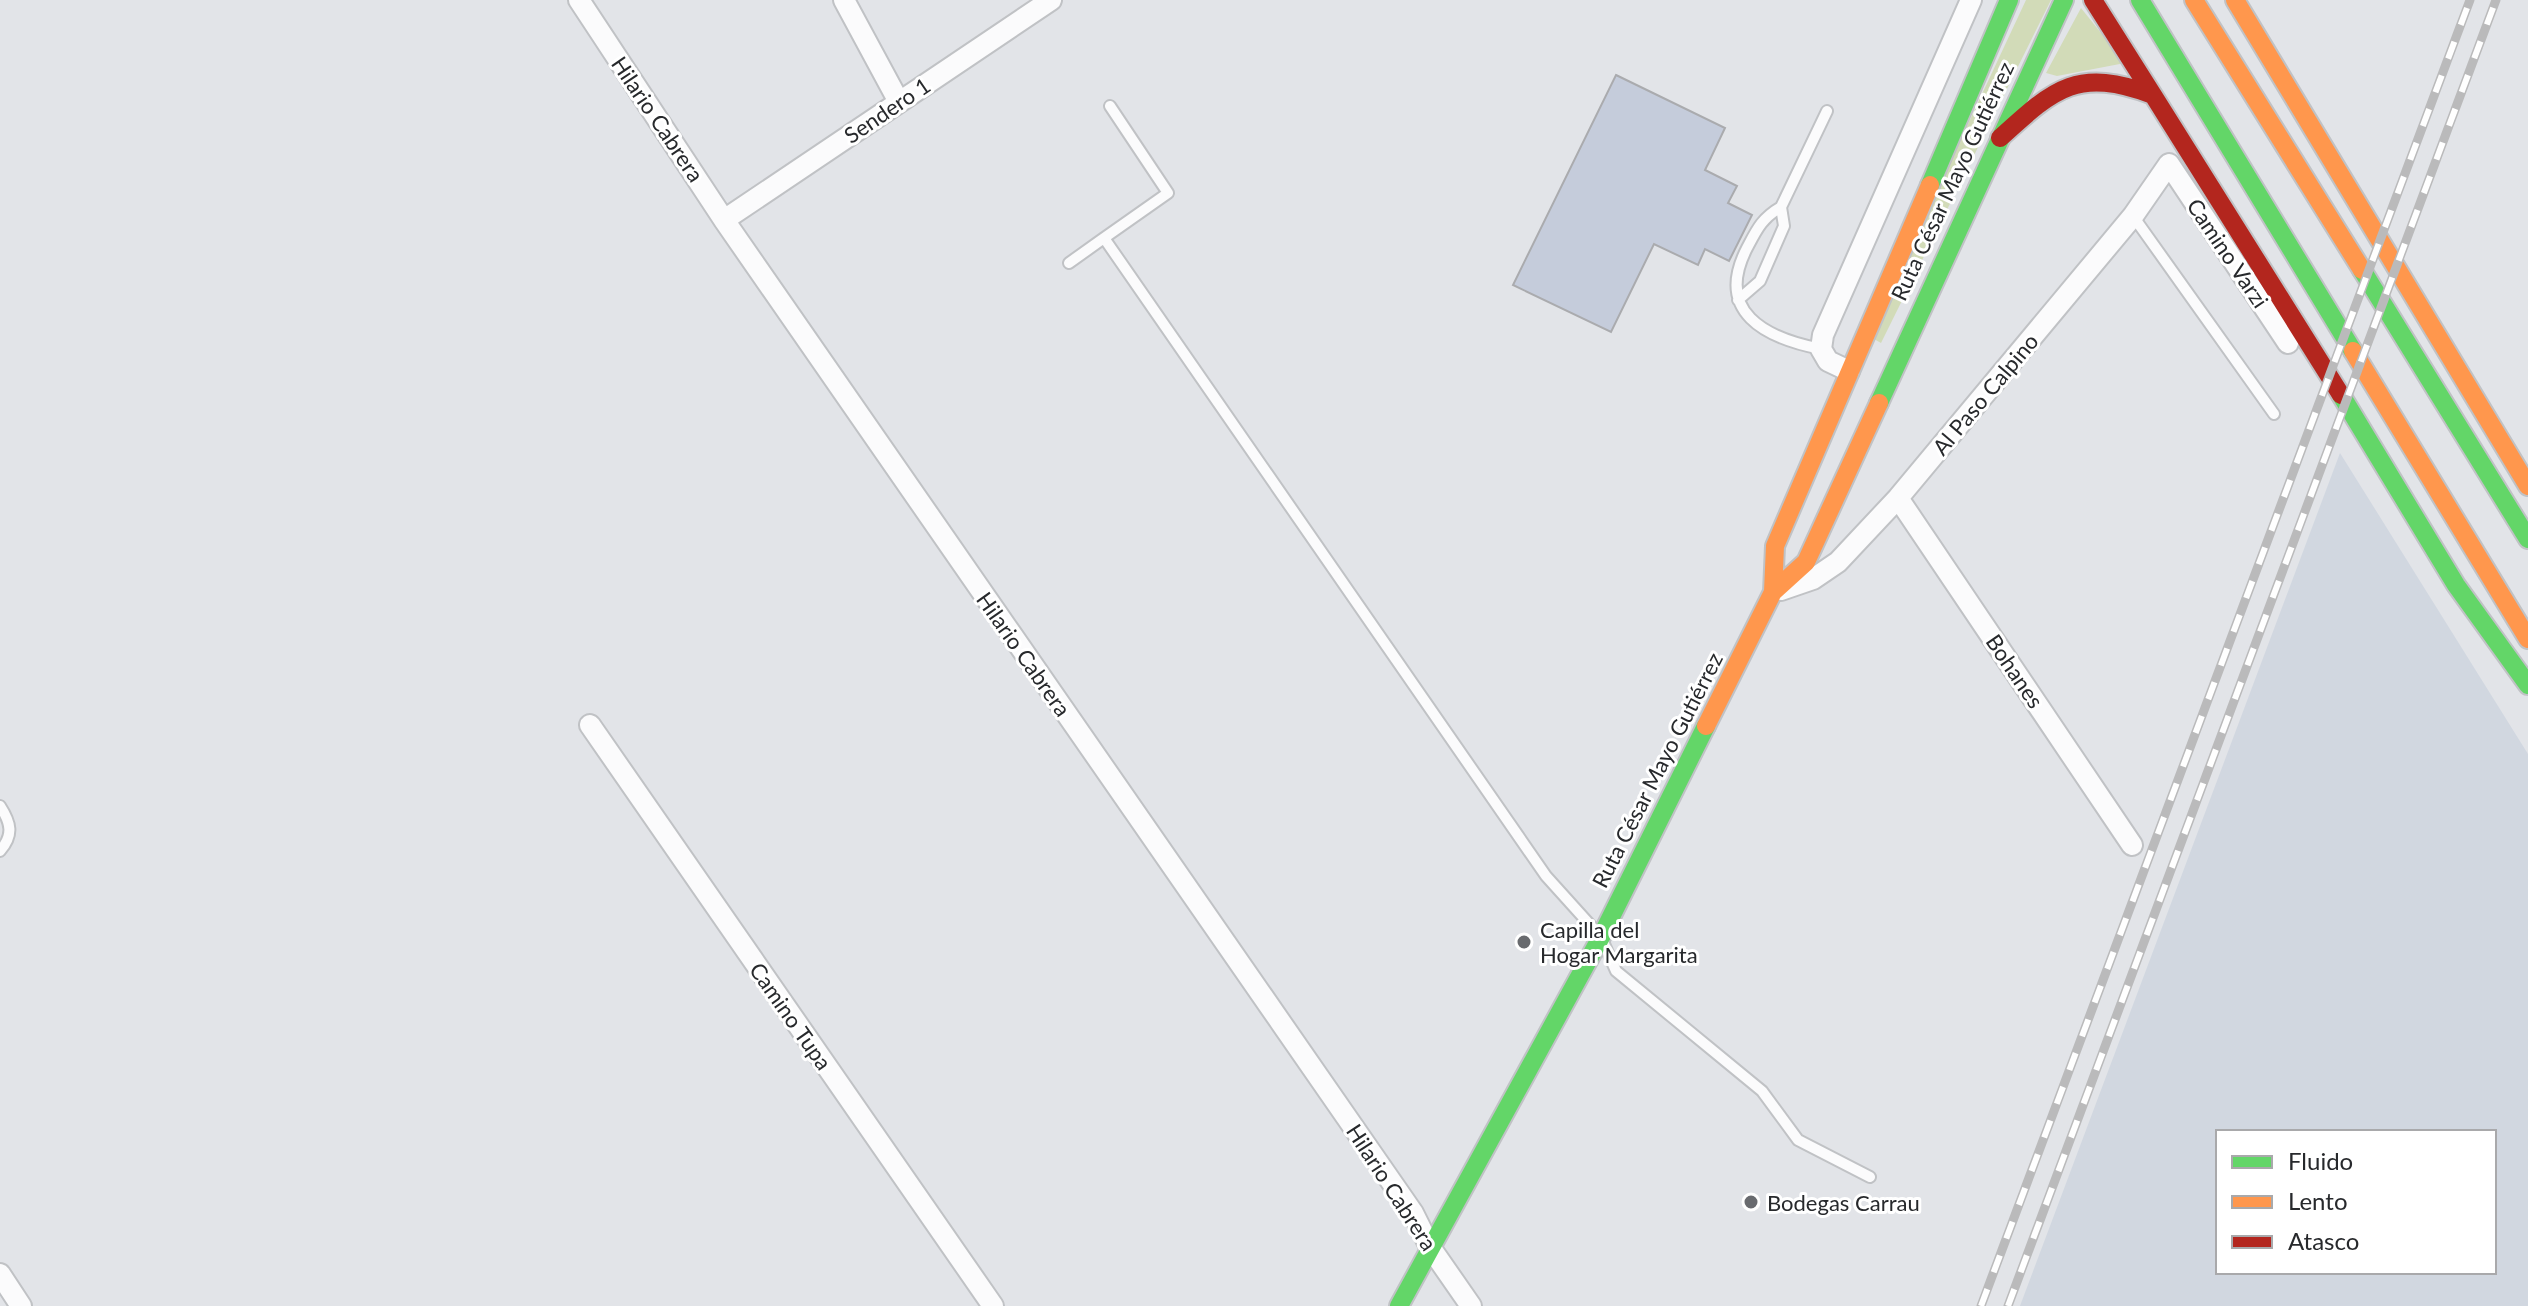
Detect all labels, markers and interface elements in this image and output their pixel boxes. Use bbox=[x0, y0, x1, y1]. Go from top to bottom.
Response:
street label: Hilario Cabrera bbox=[606, 51, 710, 187]
street label: Ruta César Mayo Gutiérrez bbox=[1885, 57, 2019, 305]
street label: Sendero 1 bbox=[839, 71, 935, 149]
street label: Camino Varzi bbox=[2182, 193, 2274, 313]
street label: Al Paso Calpino bbox=[1926, 328, 2044, 460]
street label: Hilario Cabrera bbox=[971, 587, 1077, 721]
street label: Bohanes bbox=[1981, 629, 2049, 713]
street label: Ruta César Mayo Gutiérrez bbox=[1586, 648, 1728, 892]
place label: Capilla del Hogar Margarita bbox=[1540, 916, 1698, 968]
marker: Capilla del Hogar Margarita bbox=[1515, 933, 1533, 951]
street label: Camino Tupa bbox=[744, 957, 838, 1075]
street label: Hilario Cabrera bbox=[1341, 1119, 1443, 1255]
legend bbox=[2216, 1130, 2496, 1274]
text: Fluido bbox=[2288, 1146, 2353, 1175]
text: Lento bbox=[2288, 1186, 2348, 1215]
place label: Bodegas Carrau bbox=[1767, 1189, 1920, 1216]
marker: Bodegas Carrau bbox=[1742, 1193, 1760, 1211]
text: Atasco bbox=[2288, 1226, 2359, 1255]

